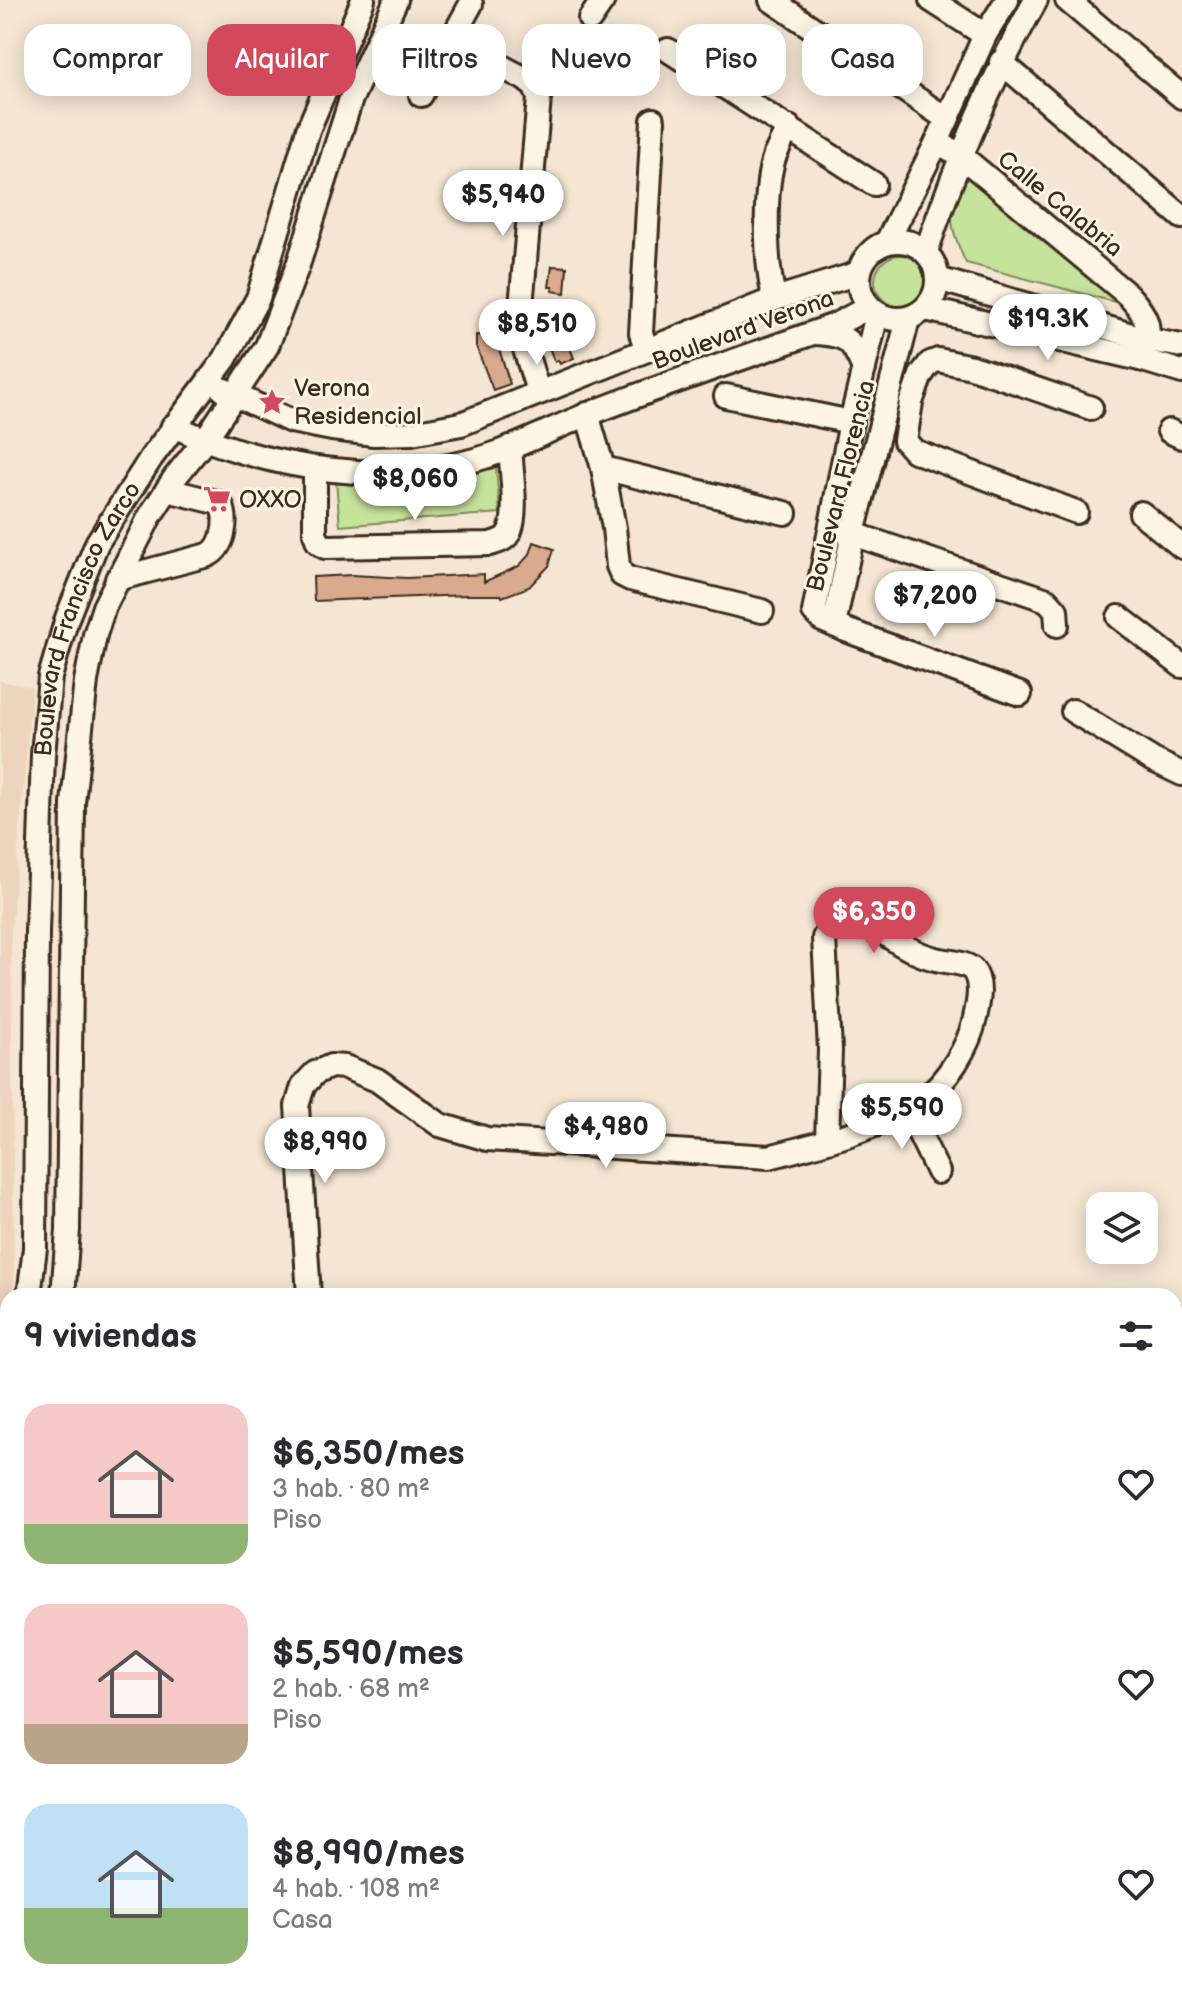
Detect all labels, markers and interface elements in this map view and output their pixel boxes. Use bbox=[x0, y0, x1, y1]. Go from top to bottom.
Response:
chip: Comprar bbox=[24, 24, 191, 96]
chip: Alquilar bbox=[207, 24, 356, 96]
chip: Filtros bbox=[372, 24, 506, 96]
chip: Nuevo bbox=[522, 24, 660, 96]
chip: Piso bbox=[676, 24, 786, 96]
chip: Casa bbox=[802, 24, 923, 96]
street label: Calle Calabria bbox=[992, 145, 1128, 263]
pin: $5,940 bbox=[438, 170, 568, 238]
text: $5,940 bbox=[461, 180, 545, 211]
street label: Boulevard Verona bbox=[648, 284, 838, 376]
pin: $19.3K bbox=[983, 294, 1113, 362]
pin: $8,510 bbox=[472, 299, 602, 367]
text: $19.3K bbox=[1007, 304, 1089, 335]
text: $8,510 bbox=[497, 309, 577, 340]
place label: Verona Residencial bbox=[294, 374, 422, 431]
street label: Boulevard Florencia bbox=[801, 377, 881, 595]
place icon: Verona Residencial bbox=[257, 387, 287, 417]
pin: $8,060 bbox=[350, 454, 480, 522]
text: $8,060 bbox=[372, 464, 458, 495]
street label: Boulevard Francisco Zarco bbox=[28, 476, 147, 758]
supermarket icon: OXXO bbox=[202, 484, 232, 514]
place label: OXXO bbox=[239, 485, 302, 514]
pin: $7,200 bbox=[870, 571, 1000, 639]
text: $7,200 bbox=[893, 581, 977, 612]
pin: $6,350 bbox=[809, 887, 939, 955]
text: $6,350 bbox=[831, 897, 917, 928]
pin: $5,590 bbox=[837, 1083, 967, 1151]
text: $5,590 bbox=[860, 1093, 944, 1124]
pin: $4,980 bbox=[541, 1102, 671, 1170]
text: $4,980 bbox=[563, 1112, 649, 1143]
pin: $8,990 bbox=[260, 1117, 390, 1185]
text: $8,990 bbox=[282, 1127, 368, 1158]
map controls bbox=[1086, 1192, 1158, 1264]
button: layers bbox=[1086, 1192, 1158, 1264]
icon: filters bbox=[1114, 1314, 1158, 1358]
text: 9 viviendas bbox=[24, 1316, 197, 1357]
text: $6,350/mes bbox=[272, 1433, 464, 1474]
icon: home bbox=[88, 1436, 184, 1532]
icon: heart bbox=[1114, 1462, 1158, 1506]
text: 3 hab. · 80 m² bbox=[272, 1474, 430, 1505]
text: Piso bbox=[272, 1505, 322, 1536]
text: $5,590/mes bbox=[272, 1633, 464, 1674]
icon: home bbox=[88, 1636, 184, 1732]
icon: heart bbox=[1114, 1662, 1158, 1706]
text: 2 hab. · 68 m² bbox=[272, 1674, 430, 1705]
text: Piso bbox=[272, 1705, 322, 1736]
text: $8,990/mes bbox=[272, 1833, 465, 1874]
icon: home bbox=[88, 1836, 184, 1932]
icon: heart bbox=[1114, 1862, 1158, 1906]
text: 4 hab. · 108 m² bbox=[272, 1874, 440, 1905]
text: Casa bbox=[272, 1905, 333, 1936]

